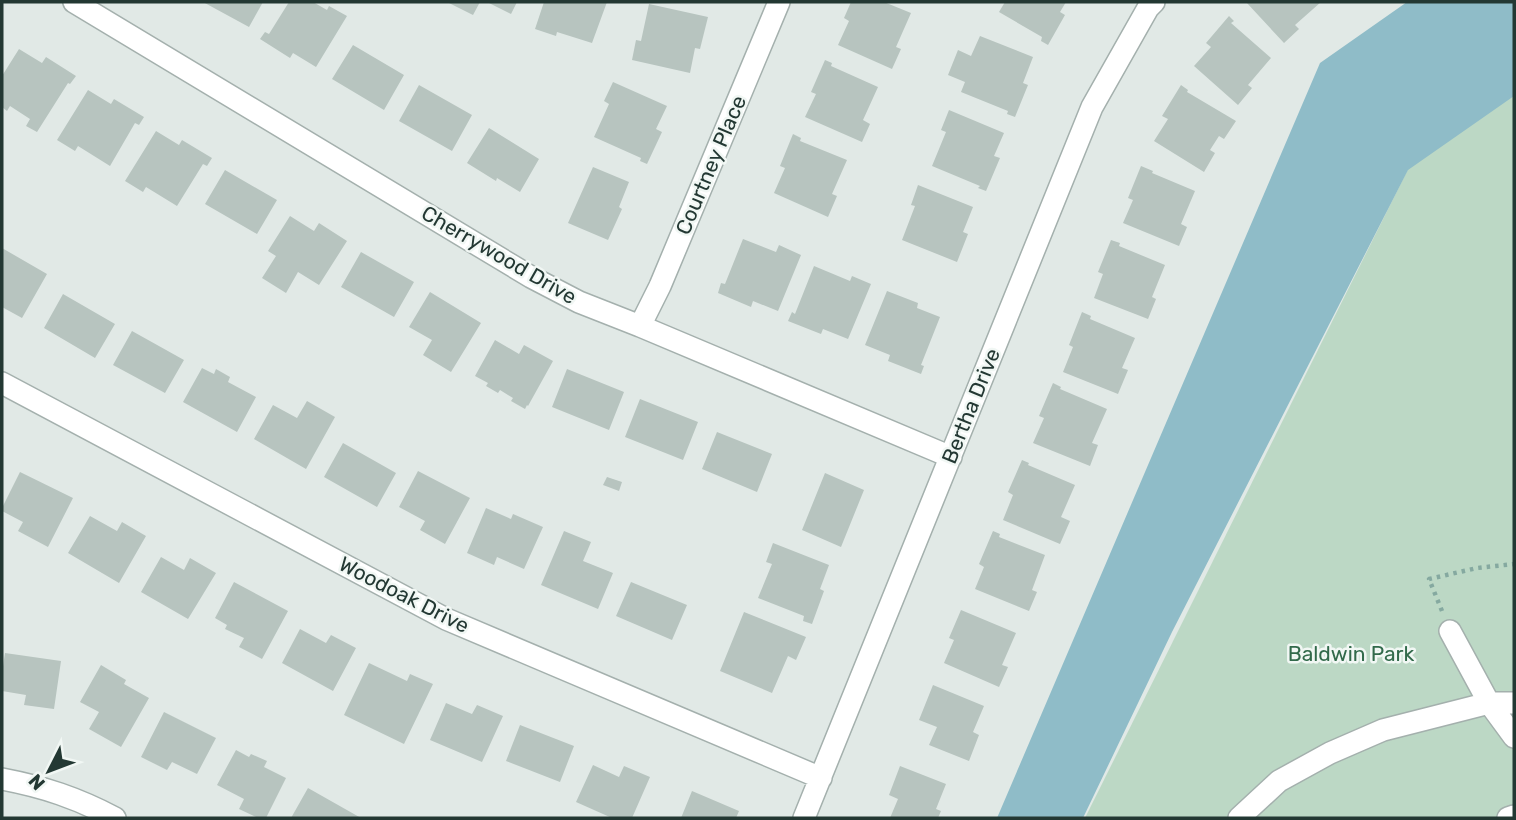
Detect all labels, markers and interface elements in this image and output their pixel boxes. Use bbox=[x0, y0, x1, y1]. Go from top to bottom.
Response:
street label: Courtney Place bbox=[670, 91, 751, 238]
street label: Cherrywood Drive bbox=[417, 200, 581, 309]
street label: Bertha Drive bbox=[936, 345, 1005, 467]
street label: Woodoak Drive bbox=[335, 551, 474, 638]
park label: Baldwin Park bbox=[1288, 641, 1415, 666]
north arrow bbox=[14, 736, 84, 806]
text: N bbox=[24, 769, 50, 795]

